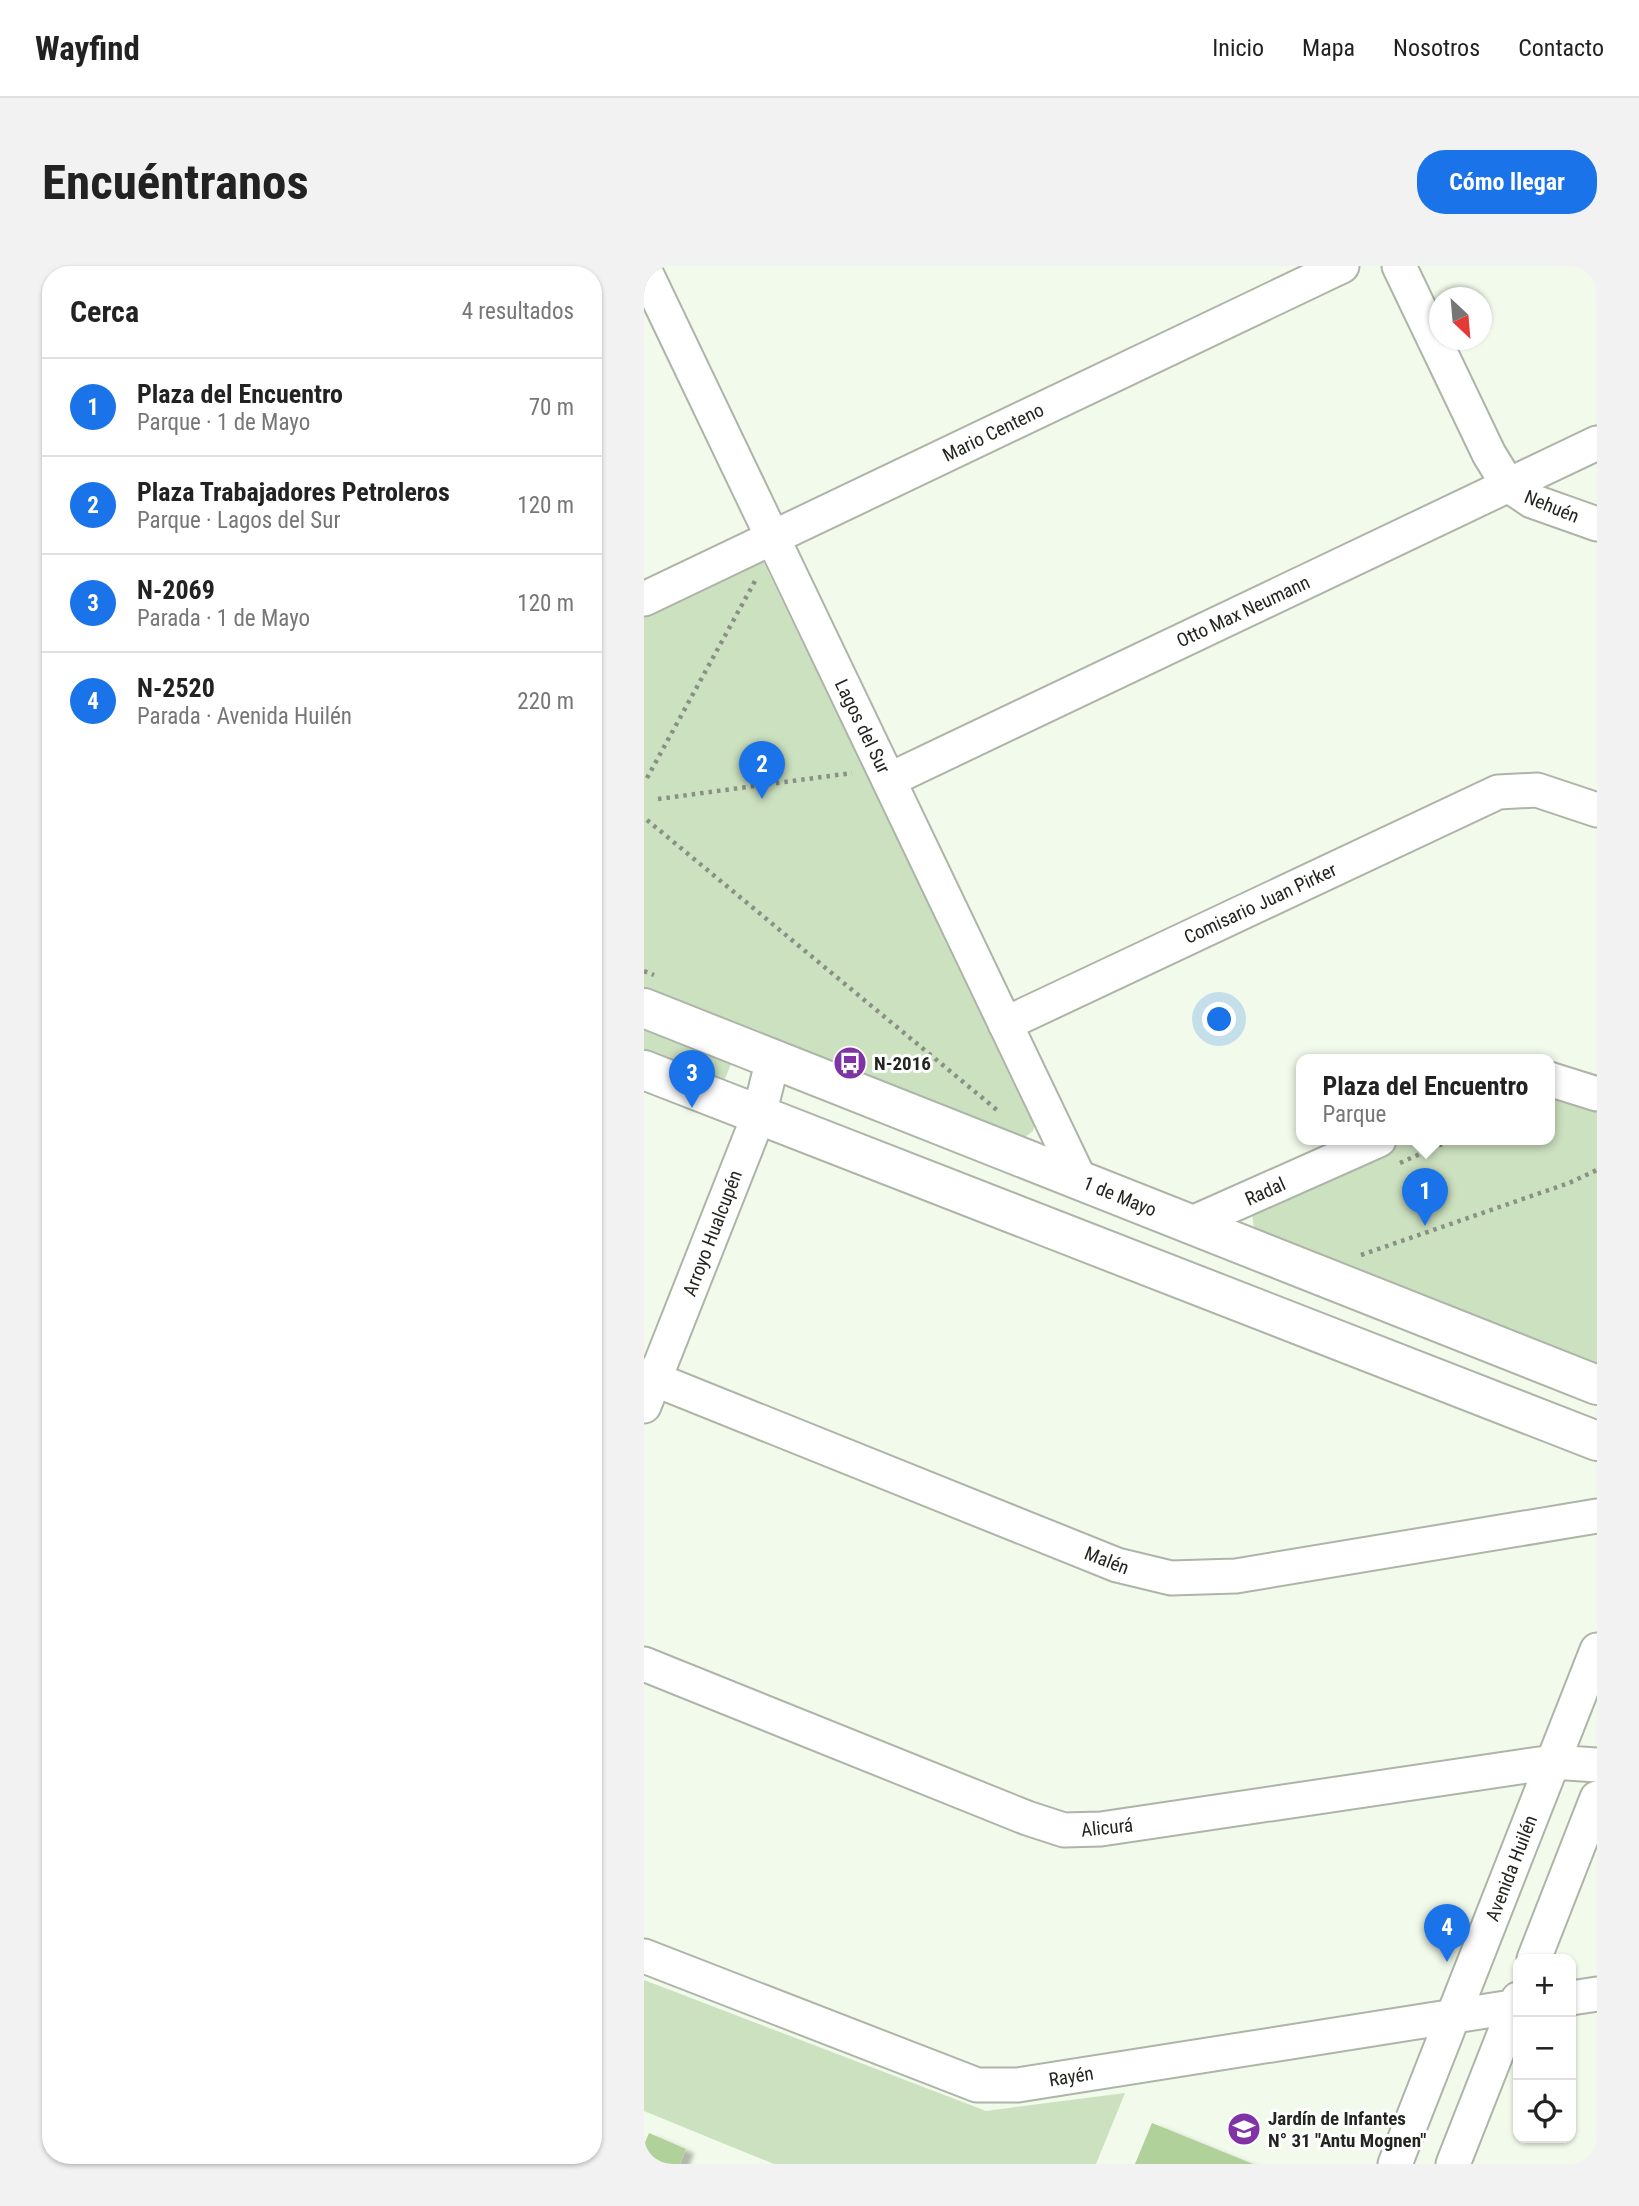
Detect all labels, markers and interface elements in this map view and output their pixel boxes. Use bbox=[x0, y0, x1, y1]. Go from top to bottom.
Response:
text: Wayfind bbox=[35, 29, 140, 68]
text: Inicio bbox=[1212, 34, 1264, 62]
text: Mapa bbox=[1302, 34, 1355, 62]
text: Nosotros bbox=[1393, 34, 1480, 62]
text: Contacto bbox=[1518, 34, 1604, 62]
button: Cómo llegar bbox=[1417, 150, 1597, 214]
text: Encuéntranos bbox=[42, 154, 309, 211]
north arrow bbox=[1429, 287, 1492, 350]
text: Cerca bbox=[70, 294, 139, 329]
text: 4 resultados bbox=[462, 298, 574, 325]
text: Plaza del Encuentro bbox=[137, 379, 343, 409]
text: 1 bbox=[87, 394, 99, 421]
text: 70 m bbox=[529, 394, 574, 421]
street label: Mario Centeno bbox=[939, 398, 1048, 467]
text: Parque · 1 de Mayo bbox=[137, 409, 310, 436]
text: Plaza Trabajadores Petroleros bbox=[137, 477, 450, 507]
street label: Nehuén bbox=[1521, 485, 1583, 528]
text: 2 bbox=[87, 492, 99, 519]
text: 120 m bbox=[517, 492, 574, 519]
text: Parque · Lagos del Sur bbox=[137, 507, 340, 534]
street label: Otto Max Neumann bbox=[1173, 571, 1313, 652]
text: N-2069 bbox=[137, 575, 215, 605]
text: 3 bbox=[87, 590, 99, 617]
text: 120 m bbox=[517, 590, 574, 617]
text: Parada · 1 de Mayo bbox=[137, 605, 310, 632]
text: N-2520 bbox=[137, 673, 215, 703]
street label: Lagos del Sur bbox=[830, 675, 895, 777]
text: 4 bbox=[87, 688, 99, 715]
text: 220 m bbox=[517, 688, 574, 715]
text: Parada · Avenida Huilén bbox=[137, 703, 352, 730]
pin: 2 bbox=[739, 741, 785, 799]
street label: Comisario Juan Pirker bbox=[1180, 858, 1340, 949]
your location bbox=[1202, 1002, 1236, 1036]
bus stop icon: N-2016 bbox=[831, 1044, 869, 1082]
pin: 3 bbox=[669, 1050, 715, 1108]
place label: N-2016 bbox=[874, 1052, 931, 1075]
popup bbox=[1296, 1054, 1555, 1145]
text: Plaza del Encuentro bbox=[1322, 1071, 1529, 1101]
text: Parque bbox=[1322, 1101, 1386, 1128]
street label: Arroyo Hualcupén bbox=[678, 1167, 747, 1300]
pin: 1 bbox=[1402, 1168, 1448, 1226]
street label: 1 de Mayo bbox=[1080, 1171, 1160, 1222]
street label: Radal bbox=[1241, 1172, 1289, 1211]
street label: Malén bbox=[1081, 1541, 1132, 1579]
street label: Avenida Huilén bbox=[1481, 1812, 1542, 1924]
street label: Alicurá bbox=[1080, 1813, 1134, 1842]
pin: 4 bbox=[1424, 1904, 1470, 1962]
map controls bbox=[1513, 1954, 1576, 2143]
button: + bbox=[1513, 1954, 1576, 2017]
button: − bbox=[1513, 2017, 1576, 2080]
street label: Rayén bbox=[1047, 2062, 1095, 2091]
button: locate bbox=[1513, 2080, 1576, 2143]
place label: Jardín de Infantes N° 31 "Antu Mognen" bbox=[1268, 2107, 1426, 2152]
school or university icon: Jardín de Infantes N° 31 "Antu Mognen" bbox=[1225, 2110, 1263, 2148]

